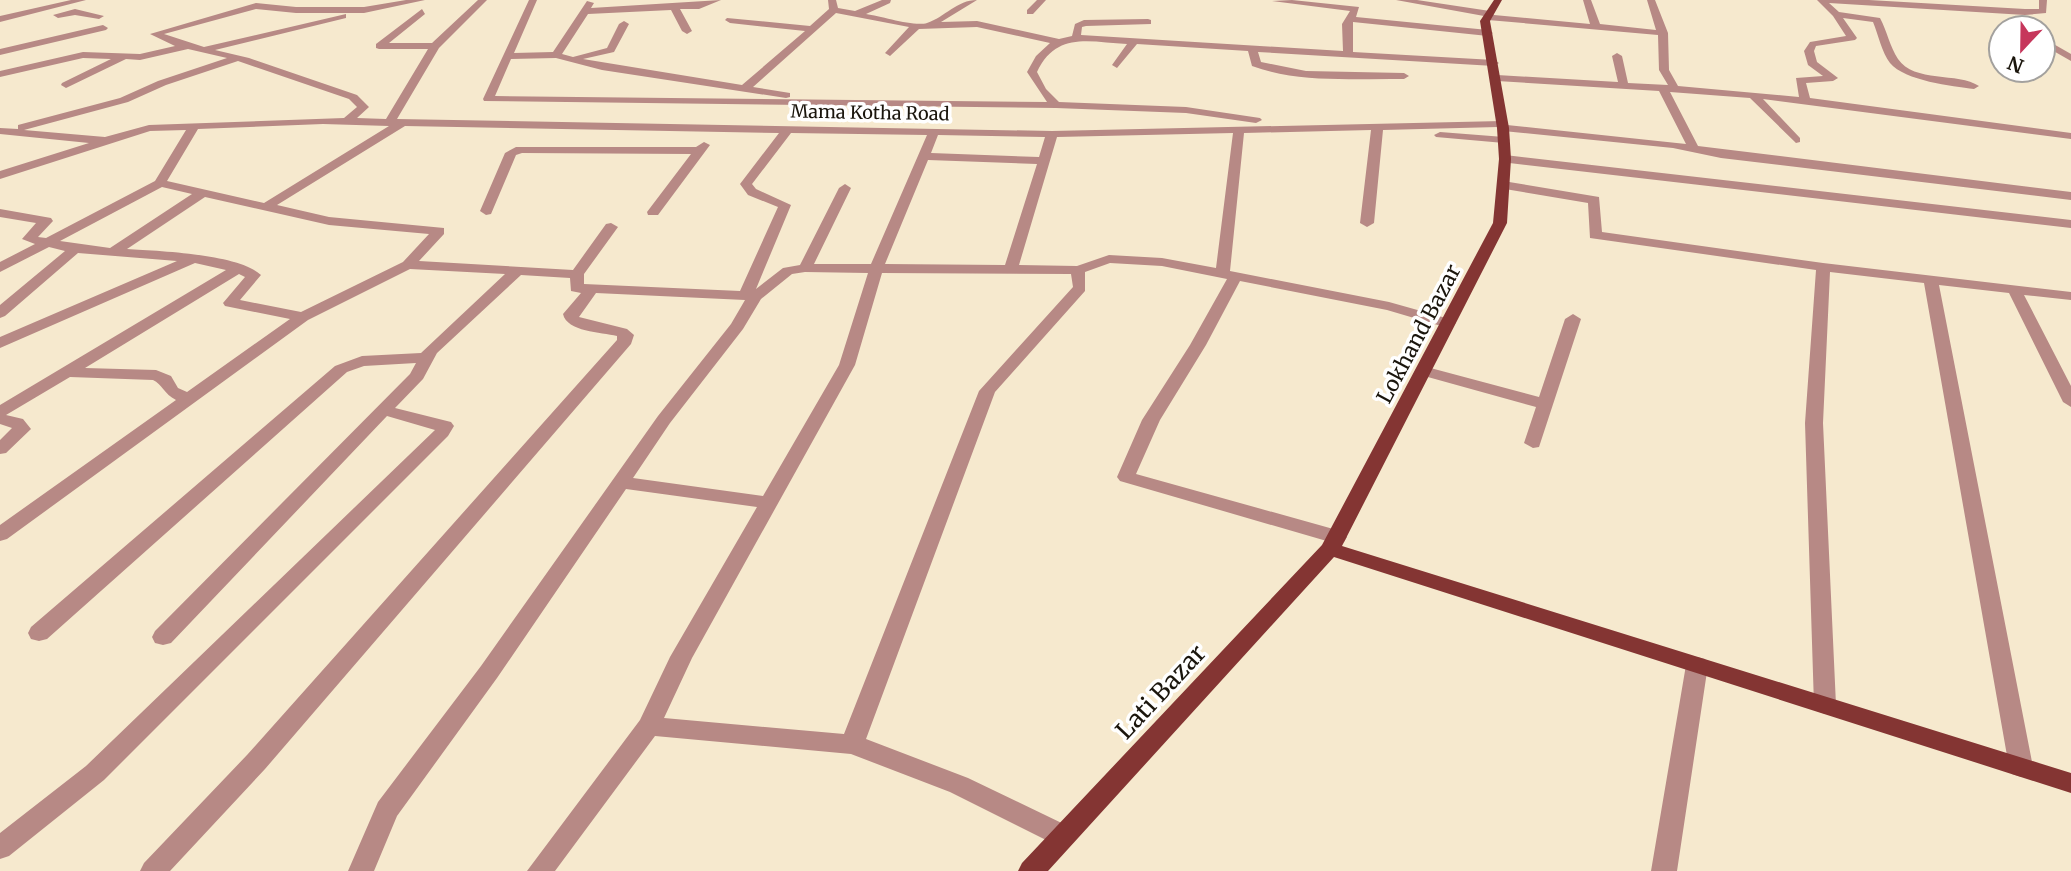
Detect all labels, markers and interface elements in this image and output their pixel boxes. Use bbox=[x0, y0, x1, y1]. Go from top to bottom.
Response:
north arrow bbox=[1987, 14, 2057, 84]
text: N bbox=[2004, 51, 2027, 79]
street label: Mama Kotha Road bbox=[790, 100, 950, 125]
street label: Lokhand Bazar bbox=[1371, 260, 1467, 408]
street label: Lati Bazar bbox=[1109, 638, 1212, 745]

